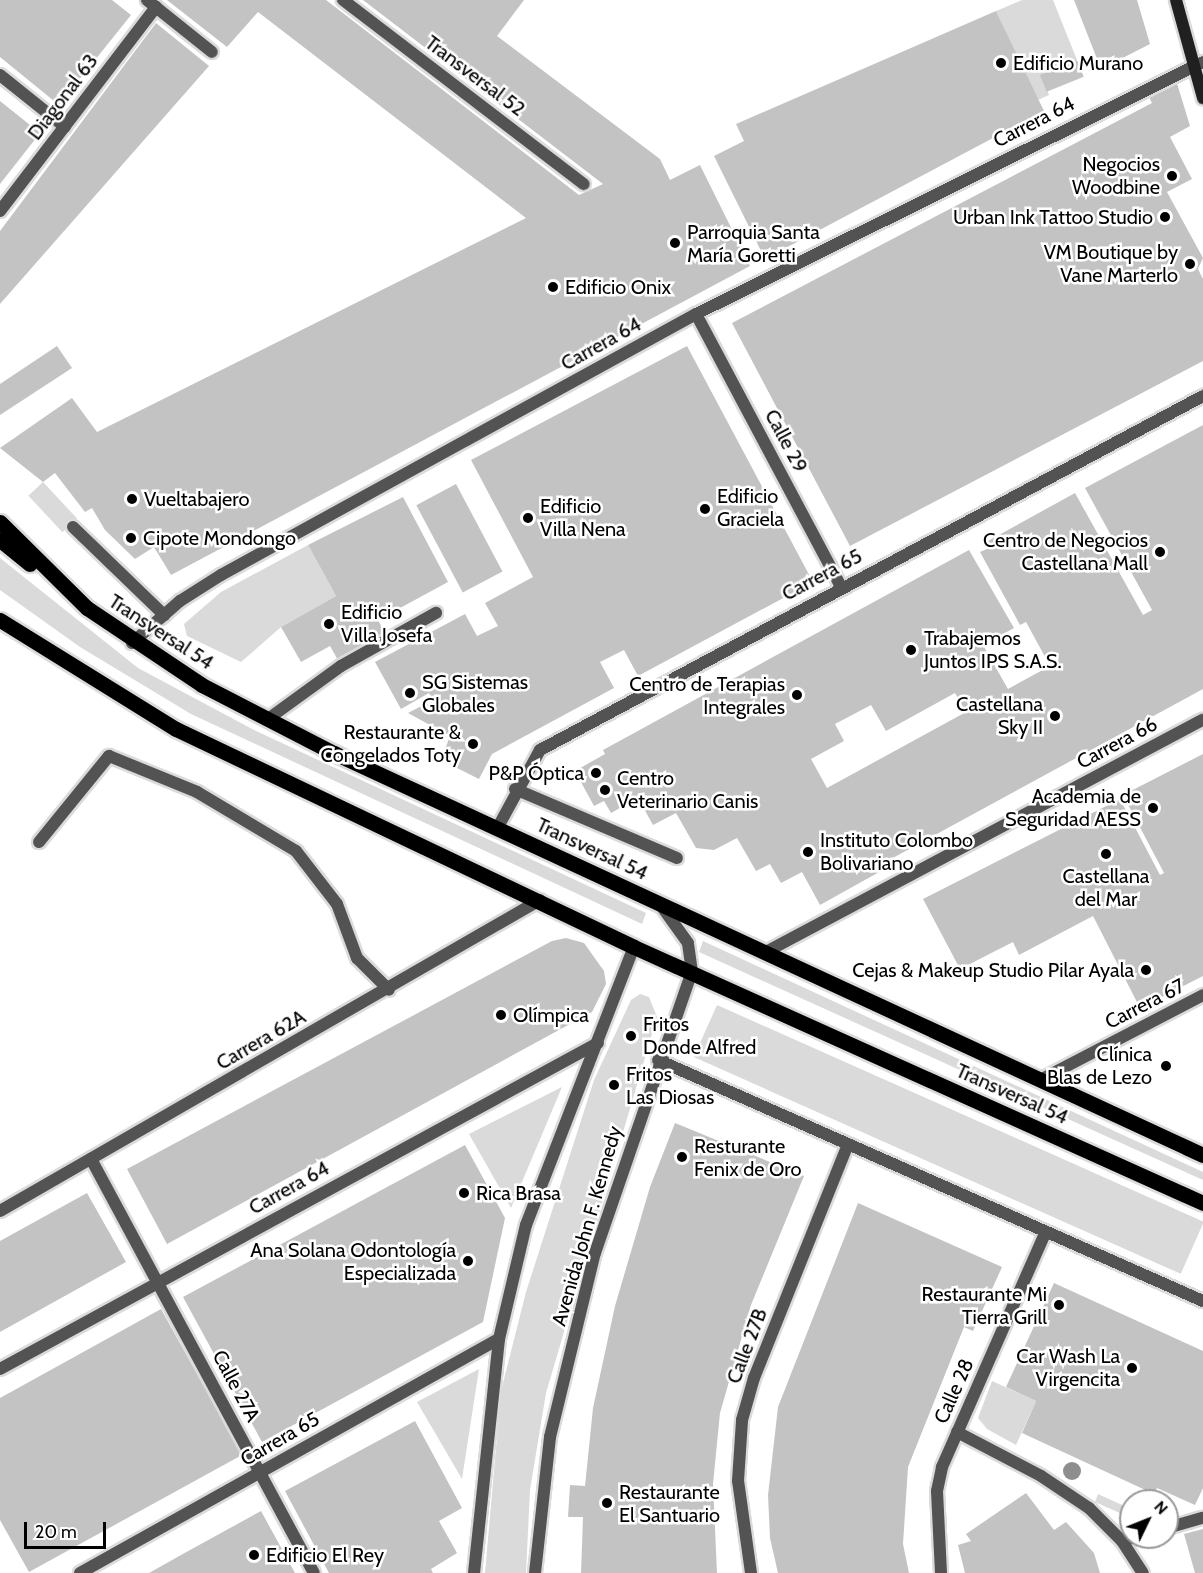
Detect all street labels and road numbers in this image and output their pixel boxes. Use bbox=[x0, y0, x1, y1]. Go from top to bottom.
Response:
street label: Transversal 52 bbox=[420, 31, 530, 121]
street label: Diagonal 63 bbox=[23, 49, 103, 145]
street label: Carrera 64 bbox=[989, 91, 1079, 153]
street label: Carrera 64 bbox=[557, 312, 645, 376]
street label: Calle 29 bbox=[759, 405, 813, 477]
street label: Carrera 65 bbox=[778, 544, 866, 606]
street label: Transversal 54 bbox=[104, 589, 218, 675]
street label: Carrera 66 bbox=[1073, 712, 1161, 774]
street label: Transversal 54 bbox=[533, 813, 651, 885]
street label: Carrera 67 bbox=[1101, 974, 1189, 1034]
street label: Carrera 62A bbox=[212, 1005, 310, 1075]
street label: Transversal 54 bbox=[952, 1059, 1072, 1129]
street label: Avenida John F. Kennedy bbox=[547, 1123, 627, 1329]
street label: Carrera 64 bbox=[245, 1156, 333, 1220]
street label: Calle 27B bbox=[722, 1305, 772, 1387]
street label: Calle 27A bbox=[207, 1346, 265, 1426]
street label: Calle 28 bbox=[929, 1355, 979, 1427]
street label: Carrera 65 bbox=[236, 1407, 324, 1471]

